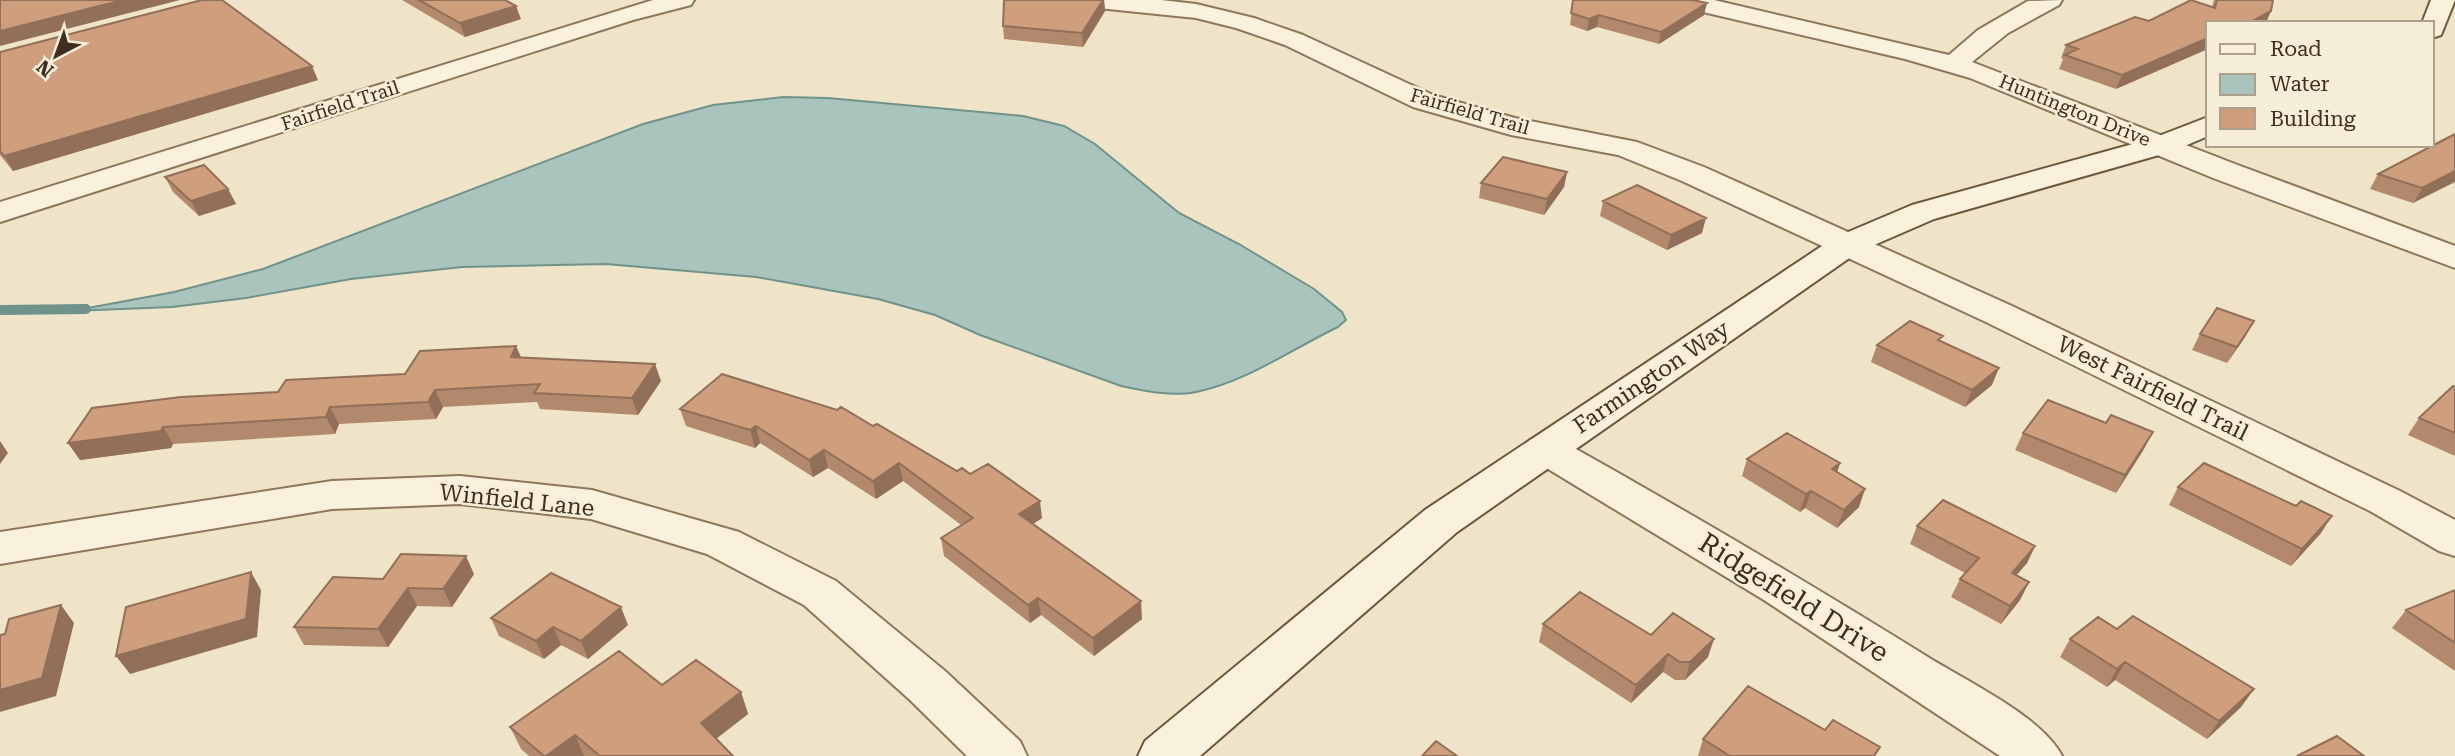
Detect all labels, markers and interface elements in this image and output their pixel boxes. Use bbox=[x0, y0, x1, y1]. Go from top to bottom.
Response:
north arrow bbox=[21, 21, 91, 91]
legend bbox=[2206, 21, 2434, 147]
text: Road bbox=[2270, 37, 2322, 61]
text: N bbox=[32, 55, 58, 82]
street label: Huntington Drive bbox=[1996, 70, 2154, 151]
text: Water bbox=[2270, 72, 2330, 96]
street label: Fairfield Trail bbox=[278, 76, 402, 135]
street label: Fairfield Trail bbox=[1408, 83, 1532, 140]
text: Building bbox=[2270, 107, 2356, 131]
street label: Farmington Way bbox=[1568, 315, 1735, 440]
street label: West Fairfield Trail bbox=[2053, 330, 2253, 446]
street label: Winfield Lane bbox=[438, 479, 596, 522]
street label: Ridgefield Drive bbox=[1693, 526, 1895, 669]

